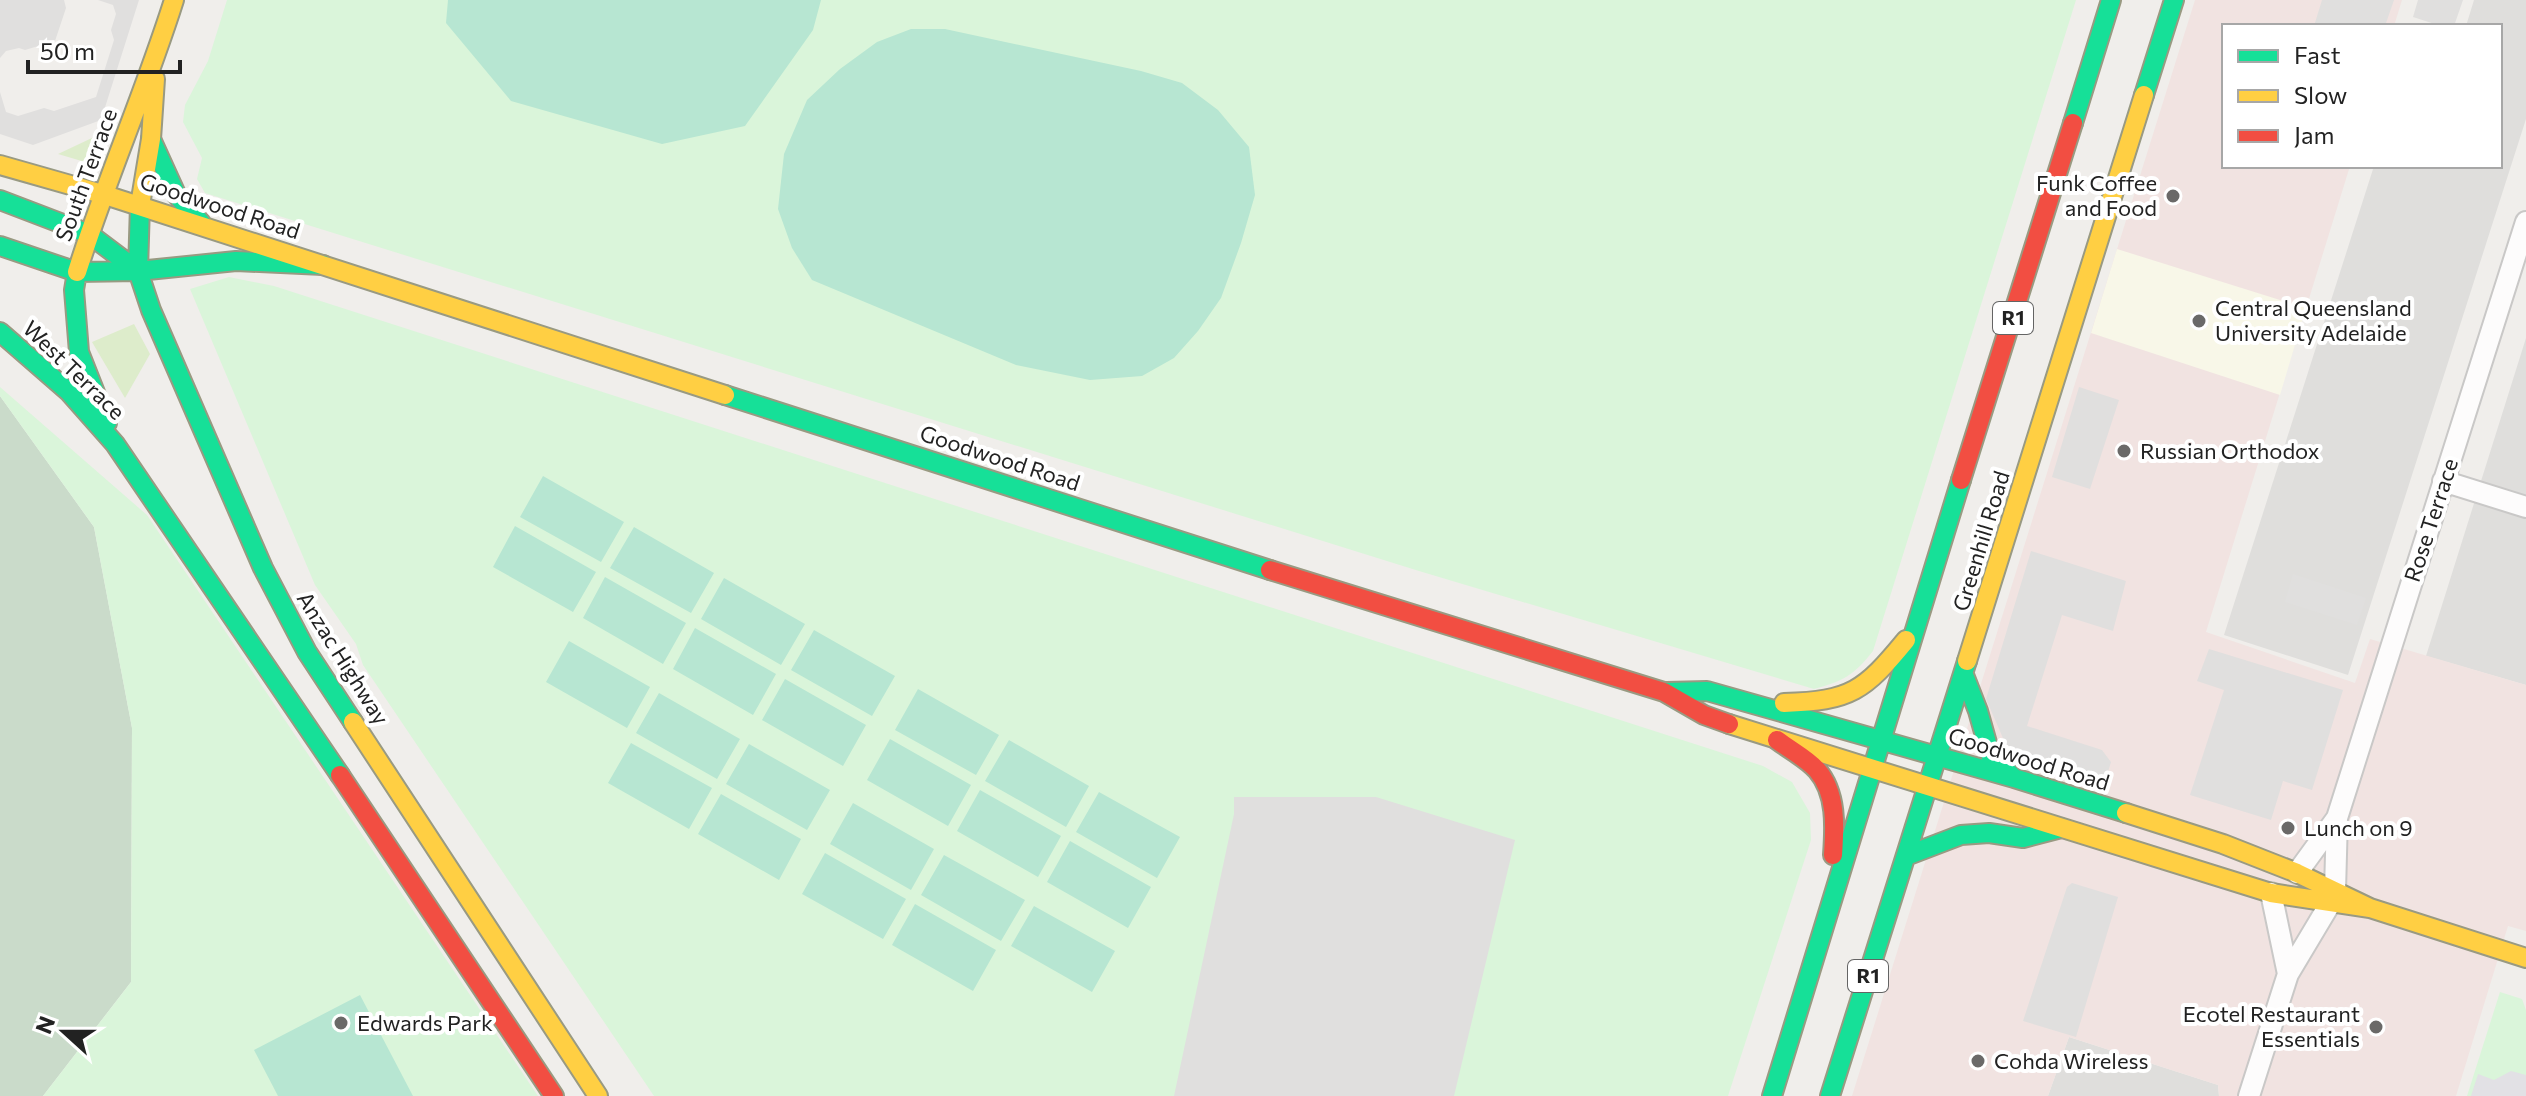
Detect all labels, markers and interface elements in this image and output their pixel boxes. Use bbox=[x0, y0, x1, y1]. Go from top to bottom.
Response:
scale bar bbox=[28, 24, 180, 74]
legend bbox=[2222, 24, 2502, 168]
text: 50 m bbox=[40, 36, 95, 65]
text: Fast bbox=[2294, 40, 2341, 69]
text: Slow bbox=[2294, 80, 2347, 109]
street label: South Terrace bbox=[49, 105, 122, 245]
text: Jam bbox=[2294, 120, 2334, 149]
street label: Goodwood Road bbox=[137, 167, 304, 244]
place label: Funk Coffee and Food bbox=[2036, 169, 2157, 221]
marker: Funk Coffee and Food bbox=[2164, 187, 2182, 205]
place label: Central Queensland University Adelaide bbox=[2215, 294, 2412, 346]
road number: R1 bbox=[1993, 302, 2033, 334]
marker: Central Queensland University Adelaide bbox=[2190, 312, 2208, 330]
street label: West Terrace bbox=[18, 314, 131, 425]
street label: Goodwood Road bbox=[917, 419, 1084, 496]
place label: Russian Orthodox bbox=[2140, 437, 2320, 464]
marker: Russian Orthodox bbox=[2115, 442, 2133, 460]
street label: Rose Terrace bbox=[2398, 455, 2463, 585]
street label: Greenhill Road bbox=[1946, 467, 2015, 614]
street label: Anzac Highway bbox=[292, 586, 395, 729]
street label: Goodwood Road bbox=[1945, 721, 2113, 796]
place label: Lunch on 9 bbox=[2304, 814, 2413, 841]
marker: Lunch on 9 bbox=[2279, 819, 2297, 837]
road number: R1 bbox=[1848, 960, 1888, 992]
north arrow bbox=[24, 992, 104, 1072]
place label: Ecotel Restaurant Essentials bbox=[2183, 1000, 2360, 1052]
place label: Edwards Park bbox=[357, 1009, 493, 1036]
text: N bbox=[29, 1012, 60, 1037]
marker: Edwards Park bbox=[332, 1014, 350, 1032]
marker: Ecotel Restaurant Essentials bbox=[2367, 1018, 2385, 1036]
place label: Cohda Wireless bbox=[1994, 1047, 2149, 1074]
marker: Cohda Wireless bbox=[1969, 1052, 1987, 1070]

